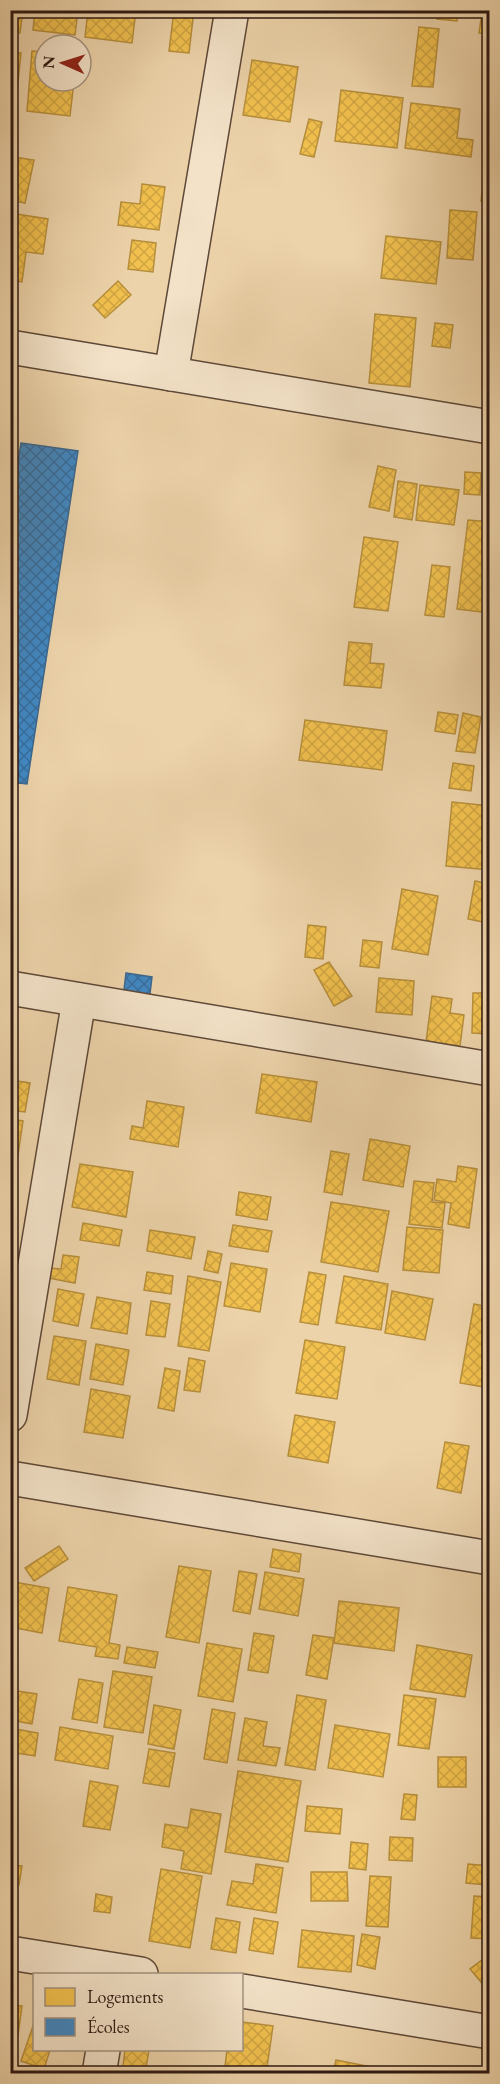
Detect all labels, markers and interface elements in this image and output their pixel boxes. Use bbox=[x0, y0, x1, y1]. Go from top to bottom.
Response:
north arrow bbox=[33, 33, 93, 93]
text: N bbox=[38, 55, 59, 69]
legend bbox=[33, 1973, 243, 2051]
text: Logements bbox=[87, 1985, 163, 2008]
text: Écoles bbox=[87, 2015, 130, 2038]

